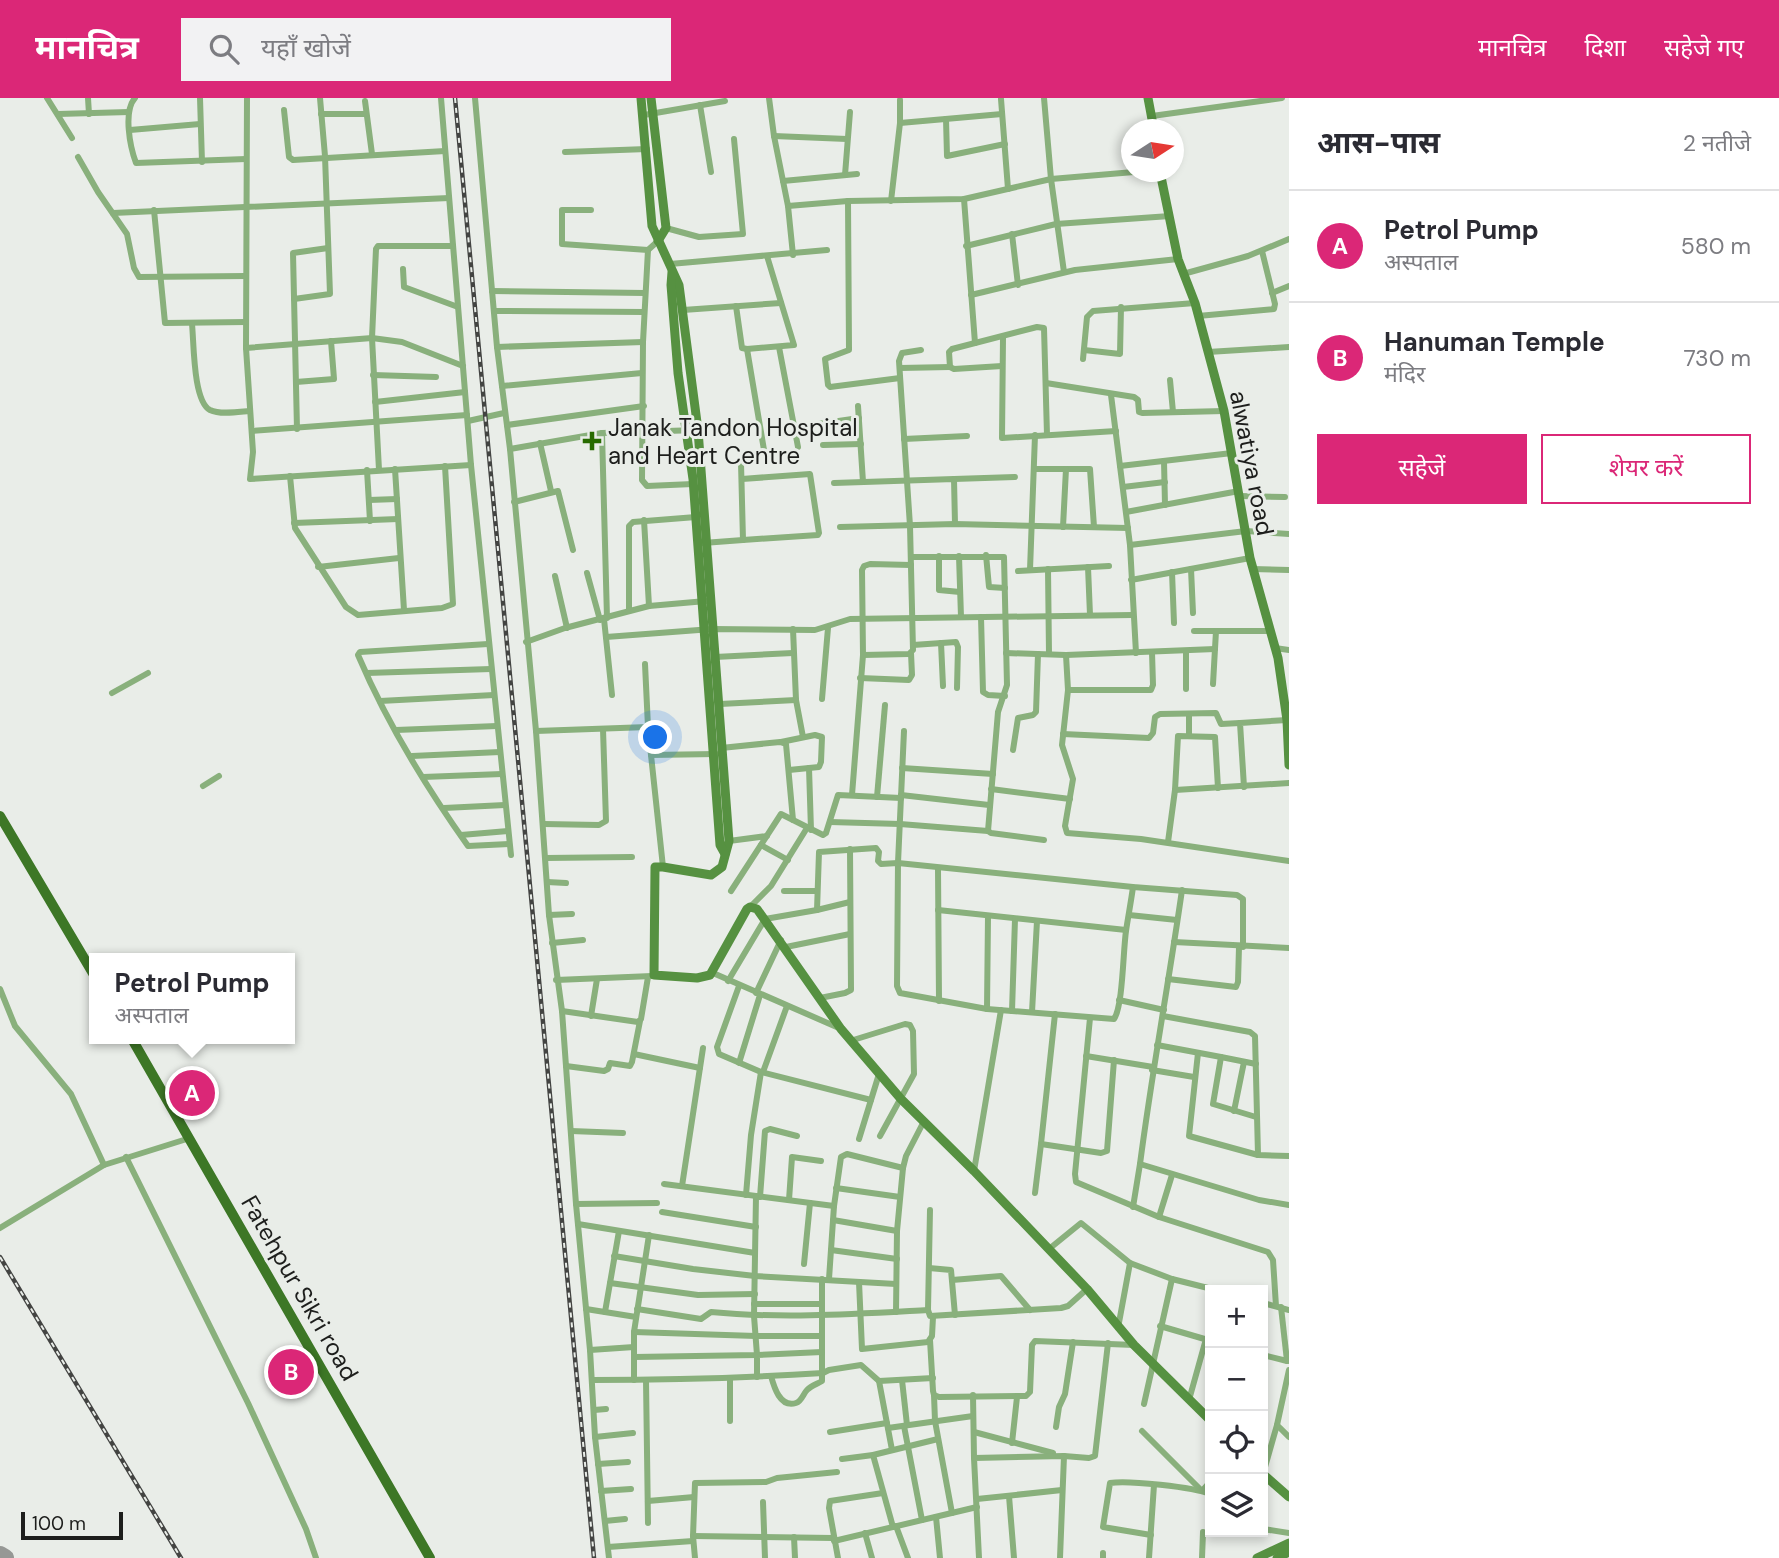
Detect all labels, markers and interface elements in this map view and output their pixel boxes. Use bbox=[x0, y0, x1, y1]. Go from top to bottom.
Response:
search box bbox=[181, 18, 671, 81]
text: मानचित्र bbox=[35, 26, 139, 69]
icon: search bbox=[205, 30, 243, 68]
text: यहाँ खोजें bbox=[261, 31, 351, 65]
text: मानचित्र bbox=[1478, 32, 1547, 63]
text: दिशा bbox=[1585, 32, 1626, 63]
text: सहेजे गए bbox=[1664, 32, 1744, 63]
north arrow bbox=[1121, 119, 1184, 182]
text: आस-पास bbox=[1317, 123, 1440, 162]
text: 2 नतीजे bbox=[1683, 128, 1751, 158]
text: Petrol Pump bbox=[1384, 213, 1539, 247]
text: A bbox=[1332, 231, 1348, 261]
text: 580 m bbox=[1681, 231, 1751, 261]
text: अस्पताल bbox=[1384, 247, 1458, 277]
text: Hanuman Temple bbox=[1384, 325, 1605, 359]
text: B bbox=[1333, 343, 1347, 373]
text: 730 m bbox=[1683, 343, 1751, 373]
text: मंदिर bbox=[1384, 359, 1425, 389]
street label: alwatiya road bbox=[1223, 388, 1281, 538]
place label: Janak Tandon Hospital and Heart Centre bbox=[608, 412, 858, 471]
marker: Janak Tandon Hospital and Heart Centre bbox=[582, 431, 602, 451]
button: सहेजें bbox=[1317, 434, 1527, 504]
button: शेयर करें bbox=[1541, 434, 1751, 504]
your location bbox=[638, 720, 672, 754]
popup bbox=[89, 953, 295, 1044]
text: Petrol Pump bbox=[115, 966, 269, 1000]
text: अस्पताल bbox=[115, 1000, 189, 1030]
pin: A bbox=[169, 1067, 215, 1119]
street label: Fatehpur Sikri road bbox=[234, 1190, 366, 1386]
map controls bbox=[1205, 1285, 1268, 1537]
button: + bbox=[1205, 1285, 1268, 1348]
pin: B bbox=[268, 1346, 314, 1398]
button: − bbox=[1205, 1348, 1268, 1411]
button: locate bbox=[1205, 1411, 1268, 1474]
button: layers bbox=[1205, 1474, 1268, 1537]
scale bar bbox=[21, 1509, 122, 1541]
text: 100 m bbox=[32, 1511, 86, 1536]

